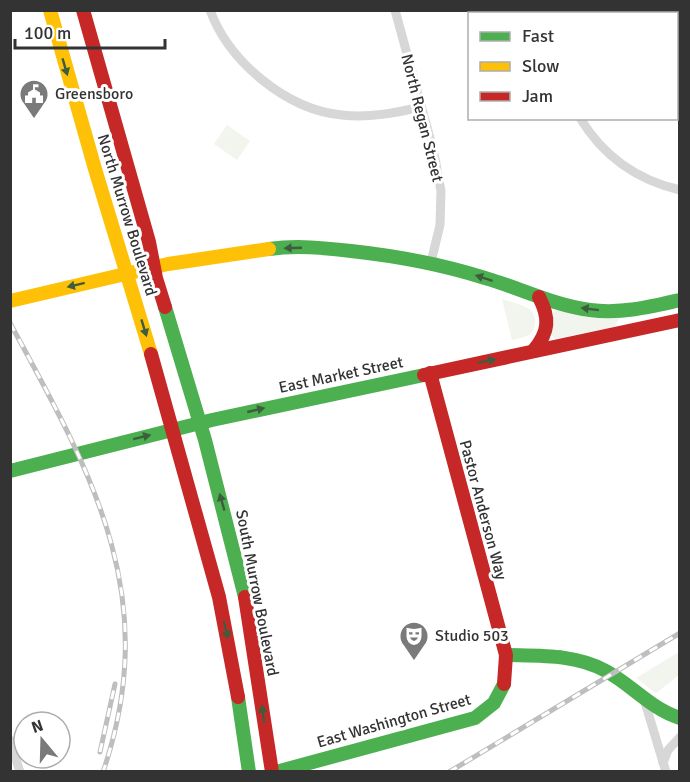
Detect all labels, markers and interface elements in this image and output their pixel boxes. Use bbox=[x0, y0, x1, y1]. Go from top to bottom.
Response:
scale bar bbox=[15, 12, 165, 50]
legend bbox=[468, 12, 678, 120]
text: 100 m bbox=[24, 22, 71, 44]
text: Fast bbox=[522, 25, 554, 47]
street label: North Regan Street bbox=[396, 52, 448, 184]
text: Slow bbox=[522, 55, 559, 77]
one-way arrow bbox=[61, 58, 71, 76]
public building icon: Greensboro bbox=[18, 78, 50, 120]
place label: Greensboro bbox=[55, 84, 133, 104]
text: Jam bbox=[522, 85, 553, 107]
street label: North Murrow Boulevard bbox=[93, 132, 161, 298]
one-way arrow bbox=[283, 243, 302, 253]
one-way arrow bbox=[475, 272, 493, 282]
one-way arrow bbox=[67, 281, 85, 291]
one-way arrow bbox=[580, 304, 599, 314]
one-way arrow bbox=[140, 320, 149, 338]
street label: East Market Street bbox=[277, 352, 405, 398]
one-way arrow bbox=[478, 356, 497, 365]
one-way arrow bbox=[247, 405, 265, 415]
one-way arrow bbox=[133, 432, 151, 442]
street label: Pastor Anderson Way bbox=[455, 438, 511, 583]
one-way arrow bbox=[217, 493, 226, 511]
street label: South Murrow Boulevard bbox=[231, 508, 283, 678]
theatre icon: Studio 503 bbox=[398, 620, 430, 662]
one-way arrow bbox=[222, 621, 232, 639]
place label: Studio 503 bbox=[435, 626, 509, 646]
street label: East Washington Street bbox=[315, 689, 474, 753]
one-way arrow bbox=[259, 704, 268, 723]
north arrow bbox=[12, 710, 72, 770]
text: N bbox=[29, 715, 46, 738]

